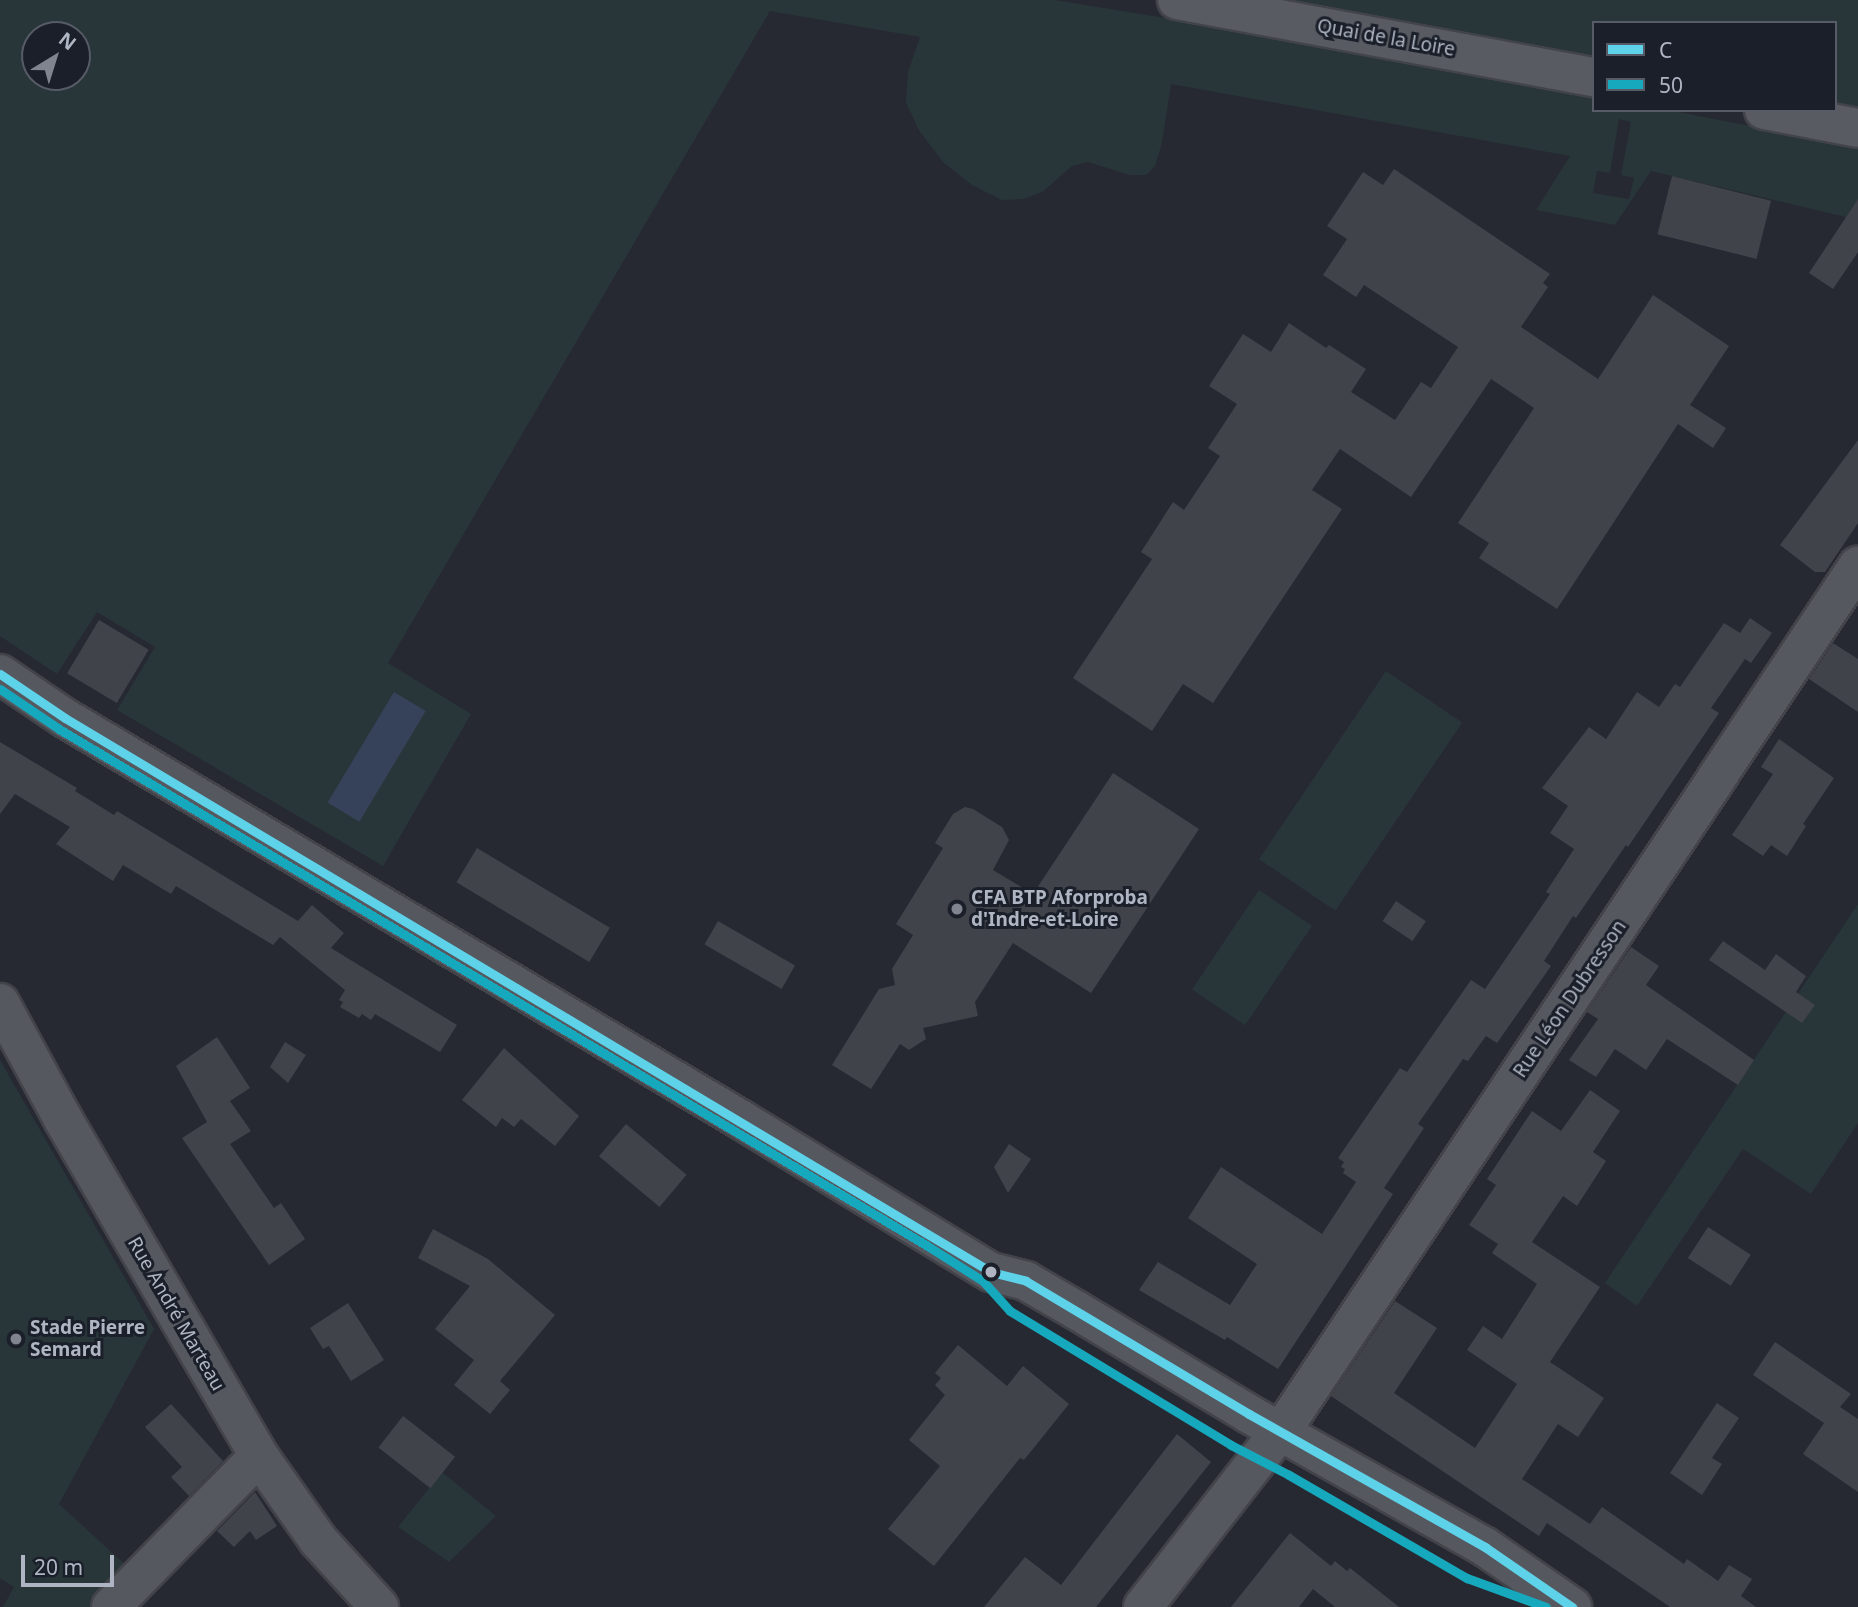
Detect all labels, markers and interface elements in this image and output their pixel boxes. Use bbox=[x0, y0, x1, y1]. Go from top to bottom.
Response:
street label: Quai de la Loire bbox=[1315, 15, 1457, 61]
north arrow bbox=[21, 21, 91, 91]
legend bbox=[1592, 21, 1837, 112]
text: N bbox=[54, 26, 82, 56]
text: C bbox=[1659, 36, 1672, 64]
text: 50 bbox=[1659, 71, 1683, 99]
place label: CFA BTP Aforproba d'Indre-et-Loire bbox=[971, 887, 1148, 931]
marker: CFA BTP Aforproba d'Indre-et-Loire bbox=[949, 901, 965, 917]
street label: Rue Léon Dubresson bbox=[1509, 916, 1631, 1082]
street label: Rue André Marteau bbox=[123, 1233, 229, 1395]
unlabelled marker bbox=[984, 1265, 998, 1279]
place label: Stade Pierre Semard bbox=[30, 1317, 145, 1361]
marker: Stade Pierre Semard bbox=[8, 1331, 24, 1347]
scale bar bbox=[24, 1540, 117, 1584]
text: 20 m bbox=[34, 1553, 83, 1581]

